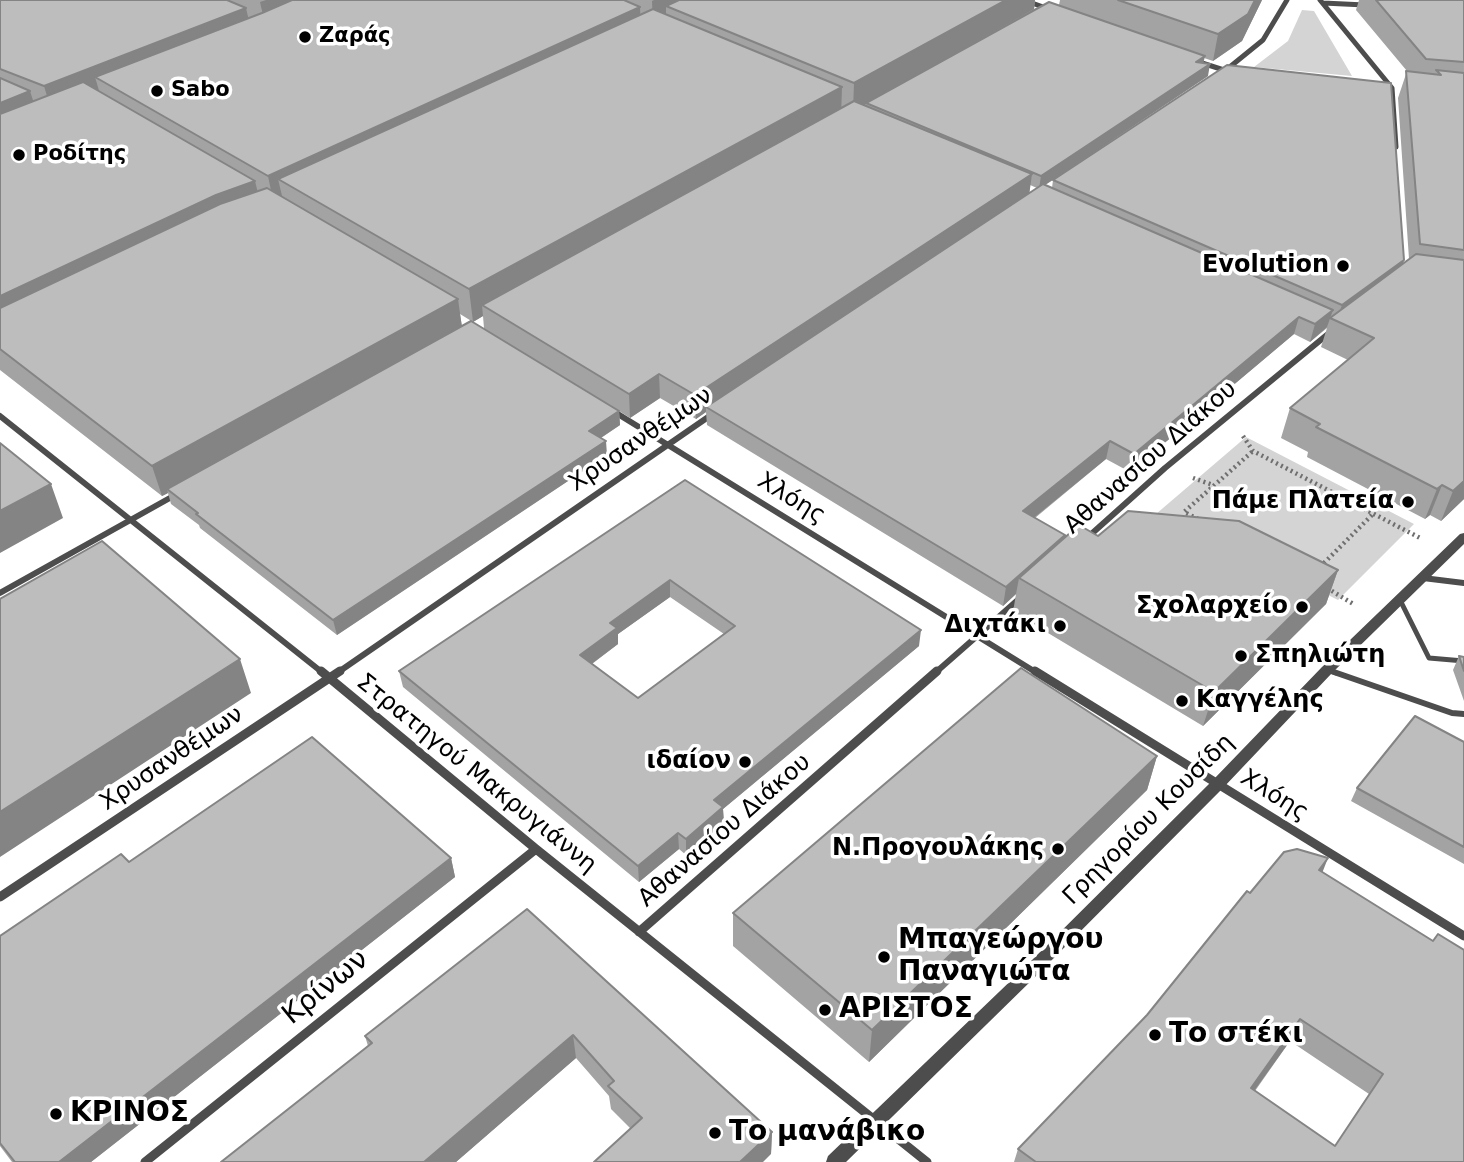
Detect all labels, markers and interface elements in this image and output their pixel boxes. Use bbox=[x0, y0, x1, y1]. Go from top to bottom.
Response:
place label: Ζαράς bbox=[319, 24, 391, 50]
marker: Ζαράς bbox=[297, 29, 313, 45]
place label: Sabo bbox=[171, 78, 230, 104]
marker: Sabo bbox=[149, 83, 165, 99]
place label: Ροδίτης bbox=[33, 142, 126, 168]
marker: Ροδίτης bbox=[11, 147, 27, 163]
place label: Evolution bbox=[1202, 252, 1329, 280]
marker: Evolution bbox=[1335, 258, 1351, 274]
street label: Αθανασίου Διάκου bbox=[1059, 375, 1243, 541]
street label: Χρυσανθέμων bbox=[564, 382, 718, 498]
street label: Χλόης bbox=[752, 467, 830, 531]
place label: Πάμε Πλατεία bbox=[1212, 488, 1394, 516]
marker: Πάμε Πλατεία bbox=[1400, 494, 1416, 510]
place label: Σχολαρχείο bbox=[1136, 593, 1288, 621]
marker: Σχολαρχείο bbox=[1294, 599, 1310, 615]
place label: Διχτάκι bbox=[944, 612, 1046, 640]
marker: Διχτάκι bbox=[1052, 618, 1068, 634]
place label: Σπηλιώτη bbox=[1255, 642, 1385, 670]
marker: Σπηλιώτη bbox=[1233, 648, 1249, 664]
street label: Στρατηγού Μακρυγιάννη bbox=[350, 668, 602, 880]
place label: Καγγέλης bbox=[1196, 687, 1324, 715]
marker: Καγγέλης bbox=[1174, 693, 1190, 709]
street label: Χρυσανθέμων bbox=[95, 701, 249, 817]
street label: Γρηγορίου Κουσίδη bbox=[1058, 729, 1240, 911]
street label: Αθανασίου Διάκου bbox=[633, 748, 817, 914]
place label: ιδαίον bbox=[646, 748, 731, 776]
marker: ιδαίον bbox=[737, 754, 753, 770]
street label: Χλόης bbox=[1235, 764, 1313, 828]
place label: Ν.Προγουλάκης bbox=[832, 835, 1044, 863]
marker: Ν.Προγουλάκης bbox=[1050, 841, 1066, 857]
place label: Μπαγεώργου Παναγιώτα bbox=[898, 924, 1104, 990]
street label: Κρίνων bbox=[276, 943, 376, 1033]
marker: Μπαγεώργου Παναγιώτα bbox=[876, 949, 892, 965]
place label: ΑΡΙΣΤΟΣ bbox=[839, 993, 973, 1027]
marker: ΑΡΙΣΤΟΣ bbox=[817, 1002, 833, 1018]
place label: Το στέκι bbox=[1169, 1018, 1303, 1052]
marker: Το στέκι bbox=[1147, 1027, 1163, 1043]
place label: ΚΡΙΝΟΣ bbox=[70, 1097, 189, 1131]
marker: ΚΡΙΝΟΣ bbox=[48, 1106, 64, 1122]
place label: Το μανάβικο bbox=[729, 1116, 925, 1150]
marker: Το μανάβικο bbox=[707, 1125, 723, 1141]

